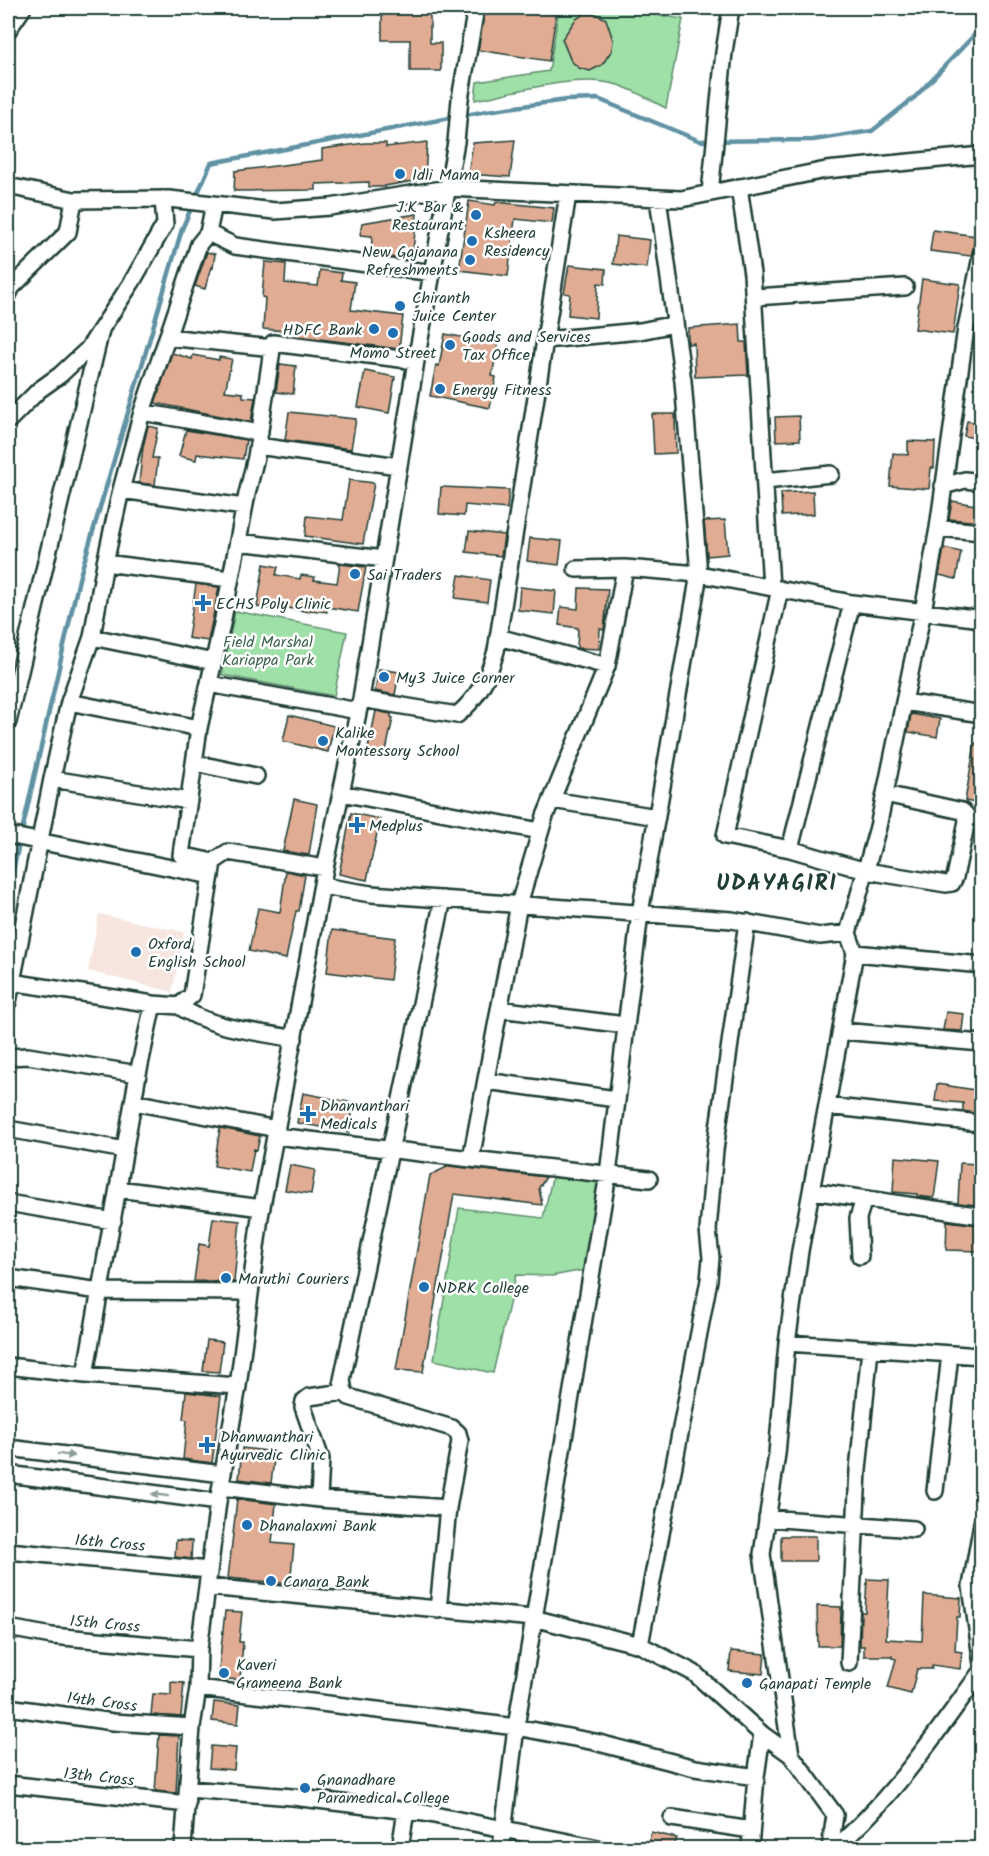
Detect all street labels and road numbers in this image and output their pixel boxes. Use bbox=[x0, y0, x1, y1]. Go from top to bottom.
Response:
street label: 16th Cross bbox=[73, 1528, 146, 1559]
street label: 15th Cross bbox=[69, 1609, 141, 1640]
street label: 14th Cross bbox=[65, 1686, 139, 1719]
street label: 13th Cross bbox=[62, 1761, 136, 1794]

